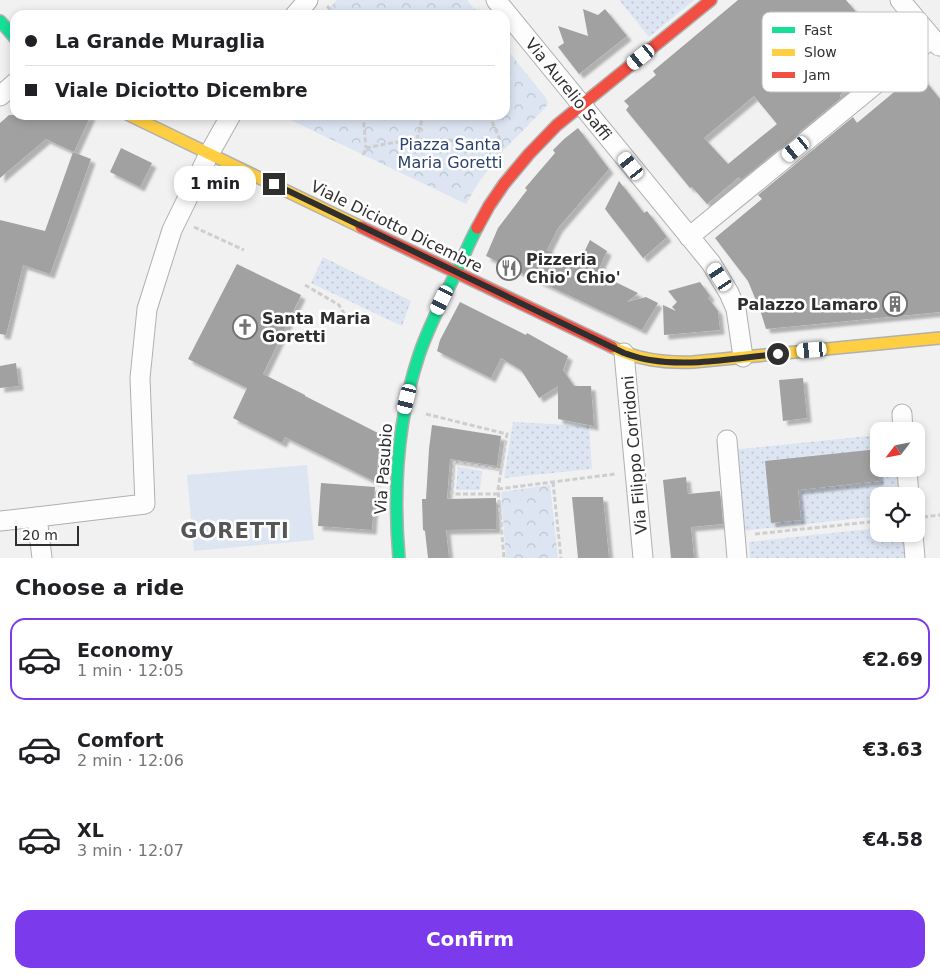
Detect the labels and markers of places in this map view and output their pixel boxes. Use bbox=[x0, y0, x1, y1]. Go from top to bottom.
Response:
place label: Pizzeria Chio' Chio' bbox=[526, 250, 621, 287]
restaurant icon: Pizzeria Chio' Chio' bbox=[496, 255, 522, 281]
building icon: Palazzo Lamaro bbox=[882, 291, 908, 317]
place label: Palazzo Lamaro bbox=[737, 295, 878, 314]
place label: Santa Maria Goretti bbox=[262, 309, 371, 346]
church icon: Santa Maria Goretti bbox=[232, 314, 258, 340]

